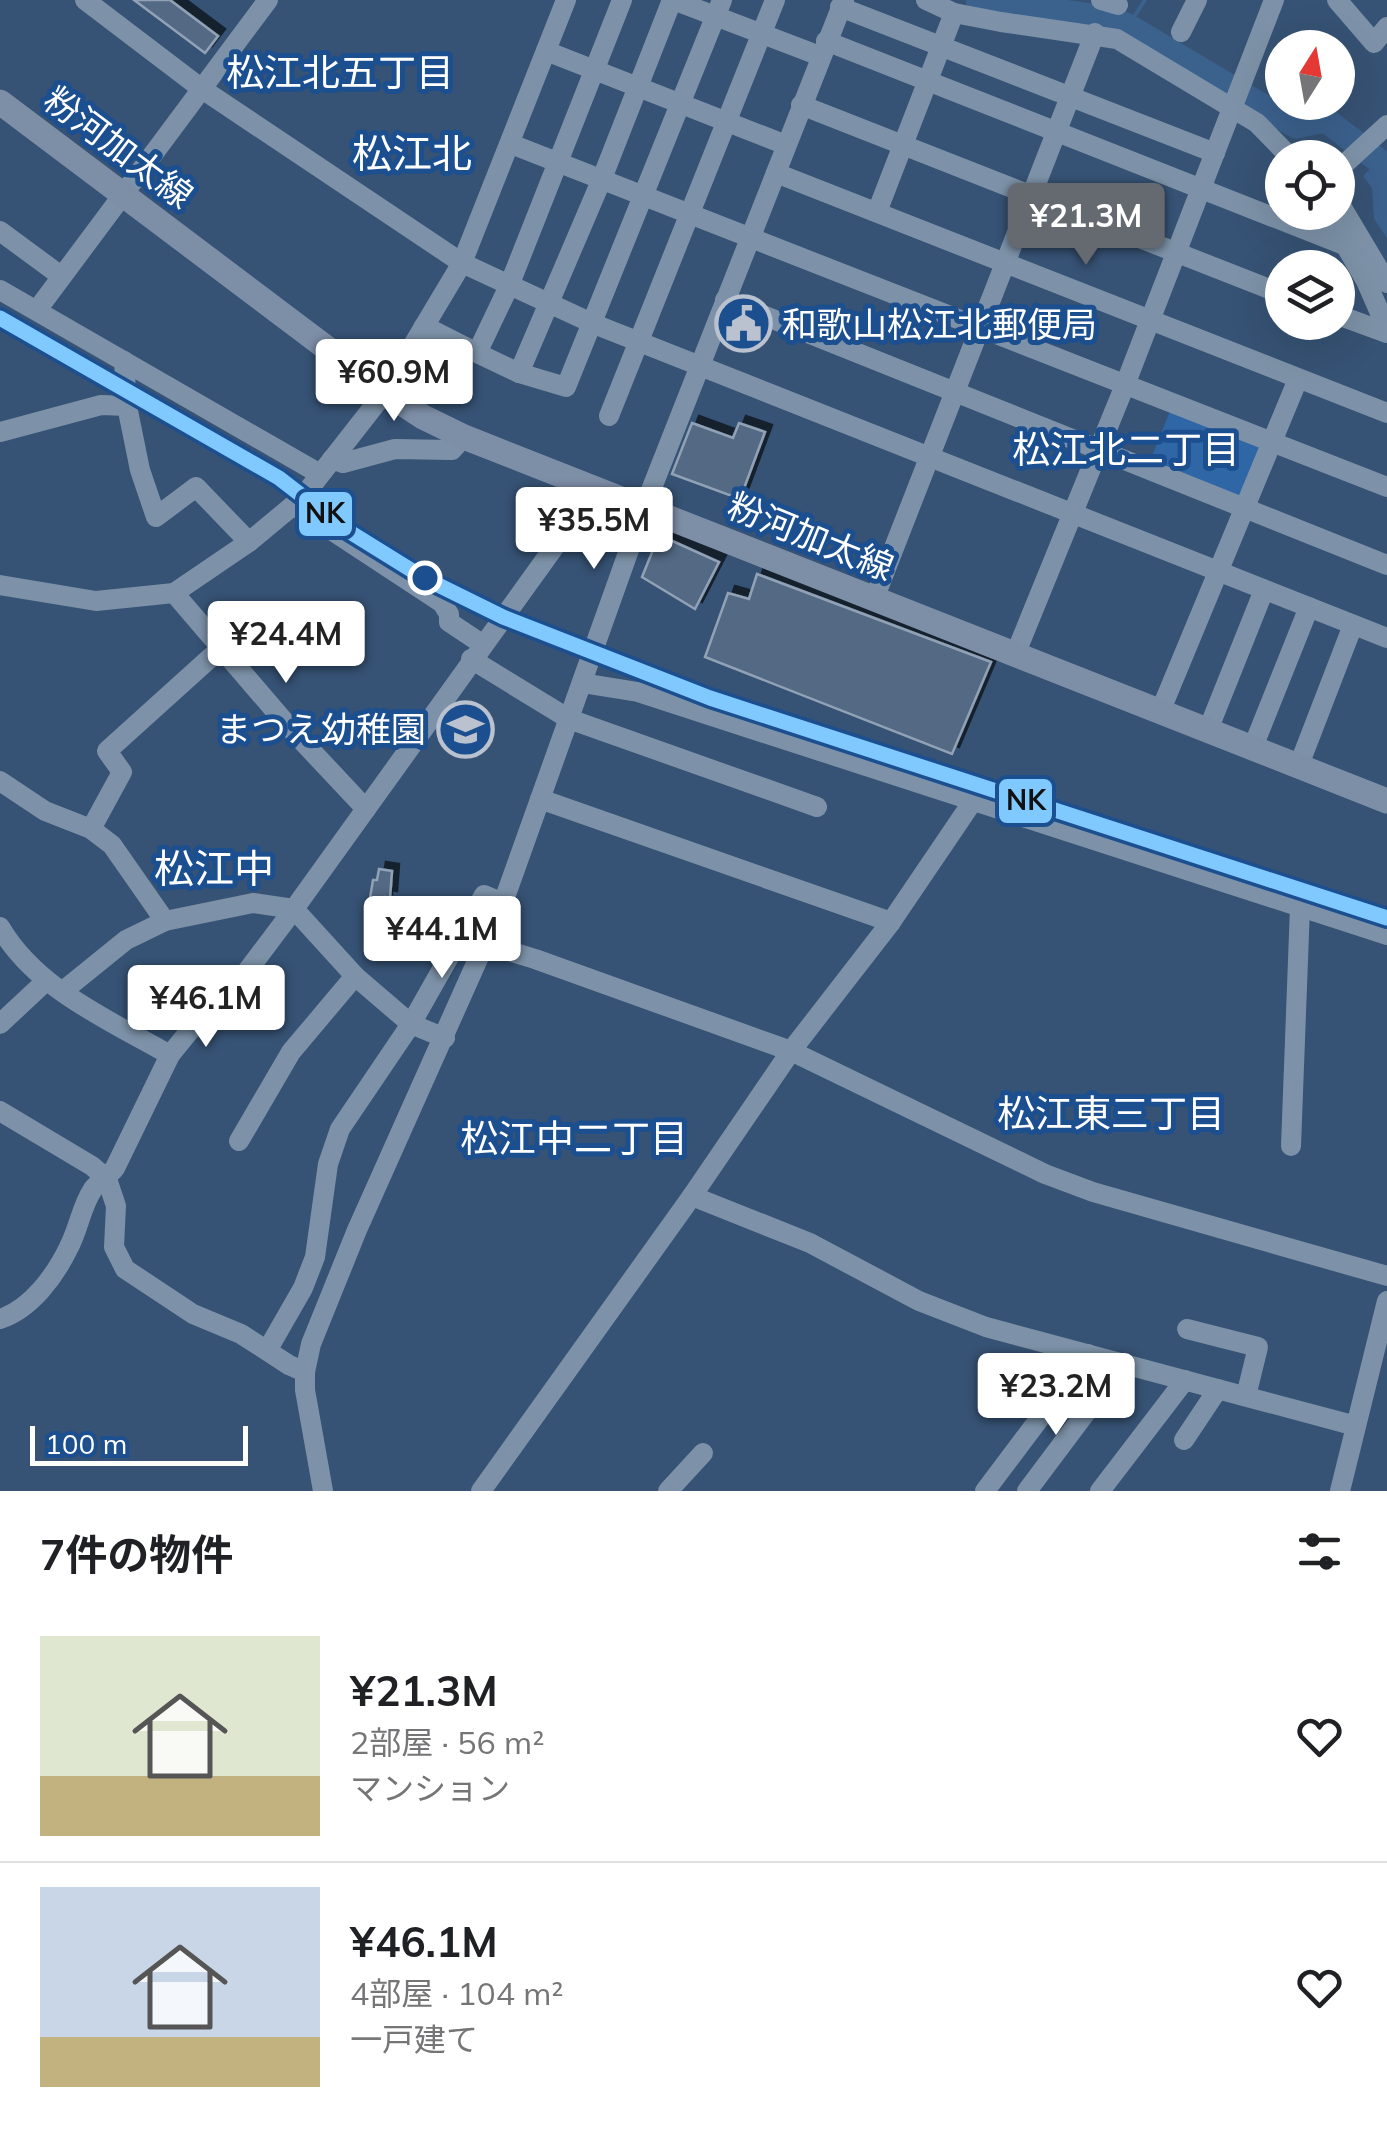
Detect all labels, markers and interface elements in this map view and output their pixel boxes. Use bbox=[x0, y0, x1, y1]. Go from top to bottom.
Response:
north arrow bbox=[1265, 30, 1355, 120]
map controls bbox=[1265, 30, 1355, 340]
district label: 松江北五丁目 bbox=[226, 48, 454, 96]
street label: 粉河加太線 bbox=[36, 77, 202, 217]
district label: 松江北 bbox=[352, 128, 472, 178]
button: locate bbox=[1265, 140, 1355, 230]
pin: ¥21.3M bbox=[1005, 183, 1167, 268]
text: ¥21.3M bbox=[1030, 195, 1142, 235]
button: layers bbox=[1265, 250, 1355, 340]
public building icon: 和歌山松江北郵便局 bbox=[713, 294, 773, 354]
place label: 和歌山松江北郵便局 bbox=[782, 302, 1097, 346]
pin: ¥60.9M bbox=[313, 339, 475, 424]
text: ¥60.9M bbox=[338, 351, 450, 391]
district label: 松江北二丁目 bbox=[1012, 425, 1240, 473]
street label: 粉河加太線 bbox=[722, 483, 900, 589]
pin: ¥35.5M bbox=[513, 487, 675, 572]
line badge: NK bbox=[297, 490, 354, 538]
text: NK bbox=[305, 495, 346, 530]
text: ¥35.5M bbox=[538, 499, 650, 539]
unlabelled marker bbox=[409, 562, 441, 594]
pin: ¥24.4M bbox=[205, 601, 367, 686]
text: ¥24.4M bbox=[230, 613, 342, 653]
school or university icon: まつえ幼稚園 bbox=[435, 699, 495, 759]
place label: まつえ幼稚園 bbox=[216, 707, 426, 751]
line badge: NK bbox=[997, 777, 1054, 825]
text: NK bbox=[1006, 782, 1047, 817]
district label: 松江中 bbox=[154, 843, 274, 893]
pin: ¥44.1M bbox=[361, 896, 523, 981]
text: ¥44.1M bbox=[386, 908, 498, 948]
pin: ¥46.1M bbox=[125, 965, 287, 1050]
text: ¥46.1M bbox=[150, 977, 262, 1017]
district label: 松江東三丁目 bbox=[997, 1089, 1225, 1137]
district label: 松江中二丁目 bbox=[460, 1114, 688, 1162]
pin: ¥23.2M bbox=[975, 1353, 1137, 1438]
text: ¥23.2M bbox=[1000, 1365, 1112, 1405]
scale bar bbox=[30, 1421, 248, 1466]
text: 100 m bbox=[45, 1426, 127, 1461]
icon: filters bbox=[1292, 1524, 1347, 1579]
text: 7件の物件 bbox=[40, 1528, 233, 1581]
text: ¥21.3M bbox=[350, 1664, 498, 1717]
icon: home bbox=[120, 1676, 240, 1796]
icon: heart bbox=[1292, 1709, 1347, 1764]
text: 2部屋 · 56 m² bbox=[350, 1722, 544, 1762]
text: マンション bbox=[350, 1768, 510, 1808]
text: ¥46.1M bbox=[350, 1915, 498, 1968]
icon: home bbox=[120, 1927, 240, 2047]
icon: heart bbox=[1292, 1960, 1347, 2015]
text: 4部屋 · 104 m² bbox=[350, 1973, 564, 2013]
text: 一戸建て bbox=[350, 2019, 478, 2059]

